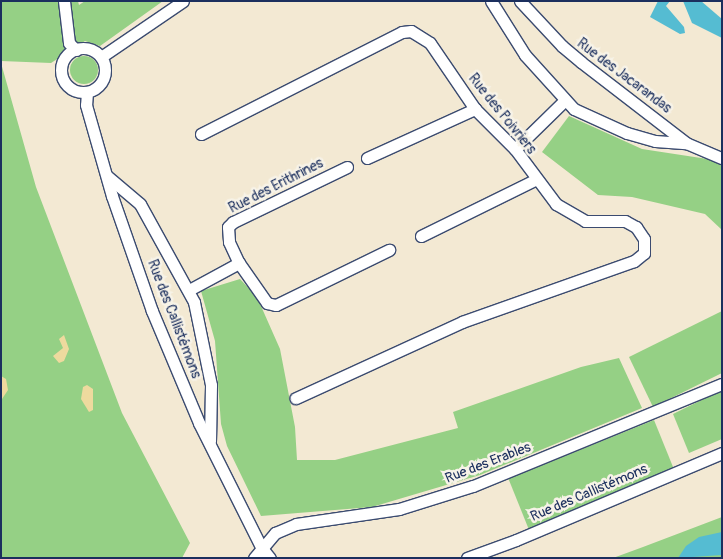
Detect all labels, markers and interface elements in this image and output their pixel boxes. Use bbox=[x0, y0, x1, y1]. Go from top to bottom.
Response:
street label: Rue des Jacarandas bbox=[574, 35, 674, 117]
street label: Rue des Poivriers bbox=[465, 70, 539, 158]
street label: Rue des Erithrines bbox=[226, 155, 326, 217]
street label: Rue des Callistémons bbox=[144, 257, 204, 381]
street label: Rue des Erables bbox=[443, 439, 533, 487]
street label: Rue des Callistémons bbox=[528, 461, 650, 525]

